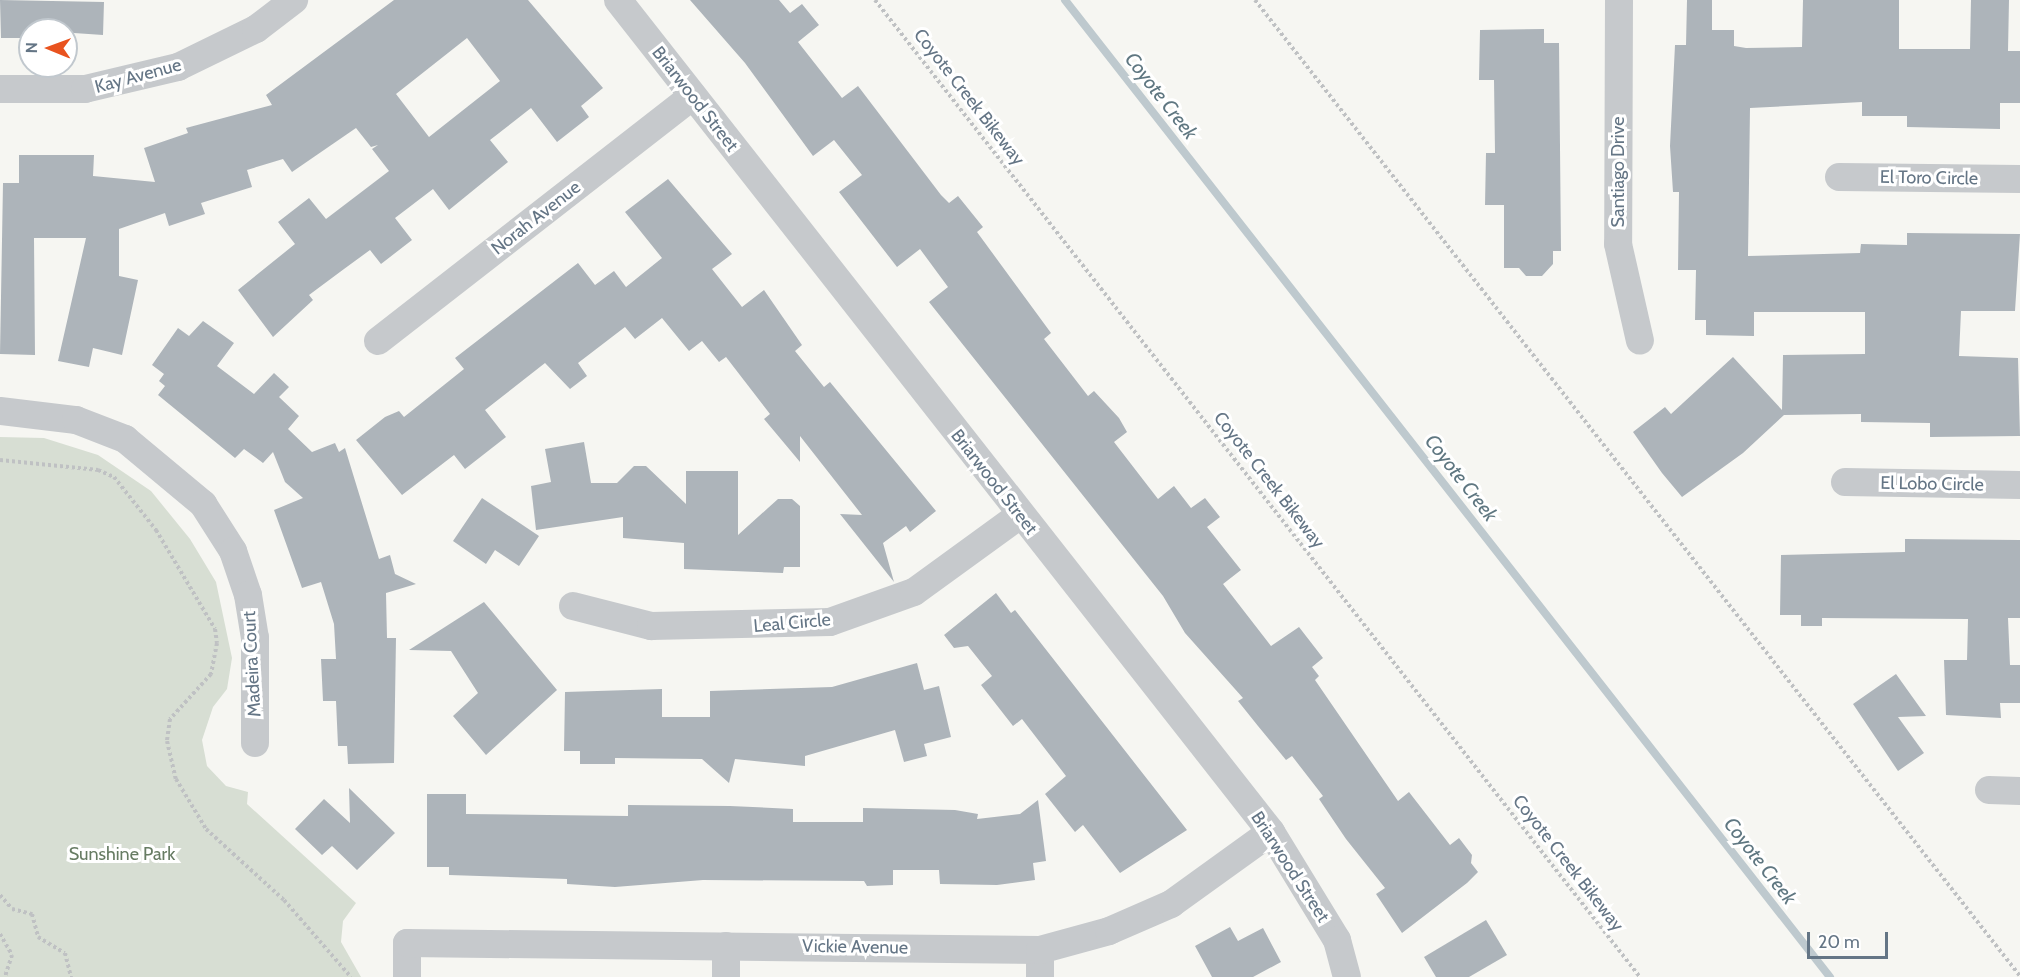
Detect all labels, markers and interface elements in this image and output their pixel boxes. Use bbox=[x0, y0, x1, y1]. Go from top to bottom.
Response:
north arrow bbox=[18, 18, 78, 78]
street label: Coyote Creek Bikeway bbox=[909, 25, 1029, 169]
text: N bbox=[22, 42, 41, 54]
street label: Briarwood Street bbox=[647, 42, 743, 156]
water label: Coyote Creek bbox=[1120, 48, 1202, 144]
street label: Kay Avenue bbox=[92, 54, 184, 98]
street label: Santiago Drive bbox=[1607, 117, 1629, 227]
street label: El Toro Circle bbox=[1880, 166, 1978, 190]
street label: Norah Avenue bbox=[487, 176, 585, 260]
street label: Coyote Creek Bikeway bbox=[1209, 408, 1329, 552]
street label: Briarwood Street bbox=[946, 425, 1042, 539]
water label: Coyote Creek bbox=[1420, 430, 1502, 526]
street label: El Lobo Circle bbox=[1880, 472, 1984, 496]
street label: Leal Circle bbox=[752, 609, 832, 637]
street label: Madeira Court bbox=[238, 610, 266, 718]
street label: Coyote Creek Bikeway bbox=[1508, 791, 1628, 935]
street label: Briarwood Street bbox=[1246, 808, 1334, 926]
water label: Coyote Creek bbox=[1719, 813, 1801, 909]
park label: Sunshine Park bbox=[69, 843, 175, 865]
scale bar bbox=[1810, 920, 1891, 958]
text: 20 m bbox=[1818, 931, 1860, 953]
street label: Vickie Avenue bbox=[802, 935, 908, 959]

